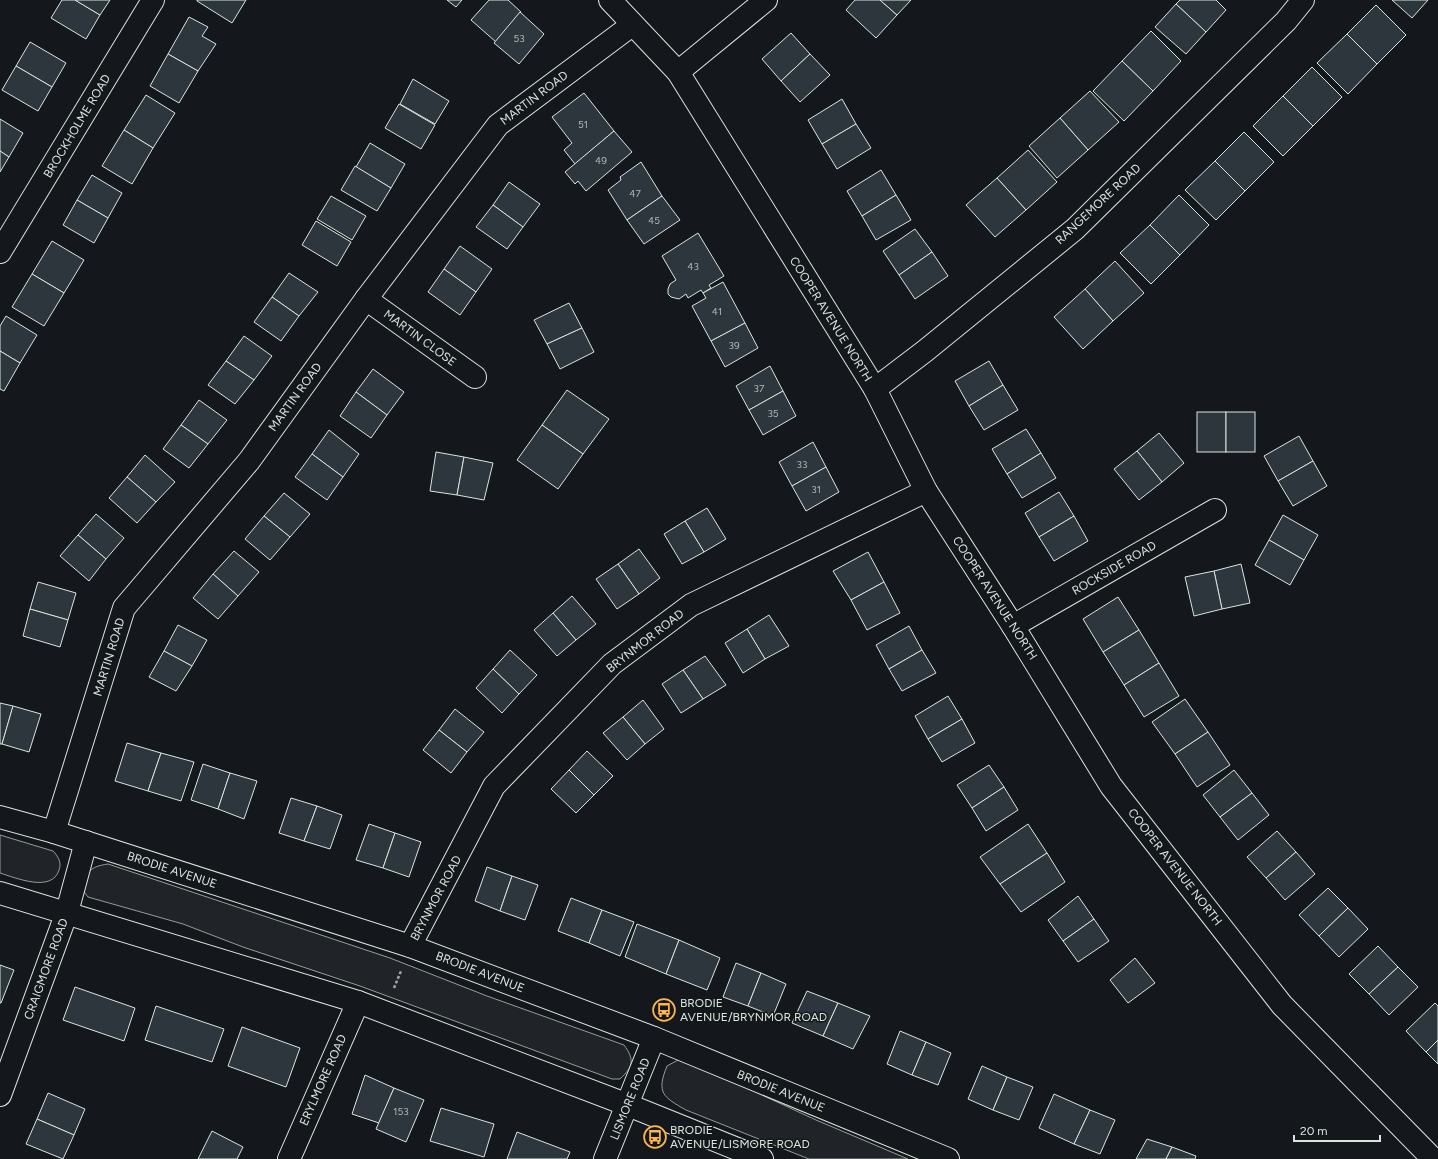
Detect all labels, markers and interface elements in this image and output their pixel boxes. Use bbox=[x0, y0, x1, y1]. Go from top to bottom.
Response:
house number: 53 bbox=[513, 32, 525, 45]
street label: MARTIN ROAD bbox=[497, 68, 571, 128]
street label: BROCKHOLME ROAD bbox=[41, 72, 113, 180]
house number: 51 bbox=[578, 118, 588, 131]
house number: 49 bbox=[595, 154, 607, 167]
street label: RANGEMORE ROAD bbox=[1052, 161, 1144, 247]
house number: 47 bbox=[629, 187, 641, 200]
house number: 45 bbox=[648, 214, 660, 227]
street label: COOPER AVENUE NORTH bbox=[787, 254, 875, 384]
house number: 43 bbox=[687, 260, 699, 273]
house number: 41 bbox=[712, 305, 722, 318]
street label: MARTIN CLOSE bbox=[381, 307, 459, 369]
house number: 39 bbox=[728, 339, 740, 352]
street label: MARTIN ROAD bbox=[266, 360, 324, 434]
house number: 37 bbox=[754, 382, 765, 395]
house number: 35 bbox=[767, 407, 779, 420]
house number: 33 bbox=[797, 458, 807, 471]
house number: 31 bbox=[811, 483, 821, 496]
street label: COOPER AVENUE NORTH bbox=[950, 534, 1040, 662]
street label: ROCKSIDE ROAD bbox=[1069, 538, 1159, 598]
street label: BRYNMOR ROAD bbox=[603, 606, 687, 676]
street label: MARTIN ROAD bbox=[90, 616, 128, 698]
street label: COOPER AVENUE NORTH bbox=[1125, 806, 1225, 928]
street label: BRODIE AVENUE bbox=[125, 849, 219, 891]
street label: BRYNMOR ROAD bbox=[408, 853, 464, 943]
street label: CRAIGMORE ROAD bbox=[21, 916, 71, 1022]
street label: BRODIE AVENUE bbox=[434, 949, 526, 995]
place label: BRODIE AVENUE/BRYNMOR ROAD bbox=[680, 996, 827, 1024]
bus stop icon: BRODIE AVENUE/BRYNMOR ROAD bbox=[651, 997, 677, 1023]
street label: ERYLMORE ROAD bbox=[297, 1032, 349, 1128]
street label: LISMORE ROAD bbox=[607, 1056, 653, 1142]
street label: BRODIE AVENUE bbox=[735, 1067, 827, 1115]
house number: 153 bbox=[393, 1105, 409, 1118]
scale bar bbox=[1294, 1117, 1380, 1143]
place label: BRODIE AVENUE/LISMORE ROAD bbox=[670, 1123, 810, 1151]
bus stop icon: BRODIE AVENUE/LISMORE ROAD bbox=[642, 1124, 668, 1150]
text: 20 m bbox=[1300, 1124, 1328, 1138]

